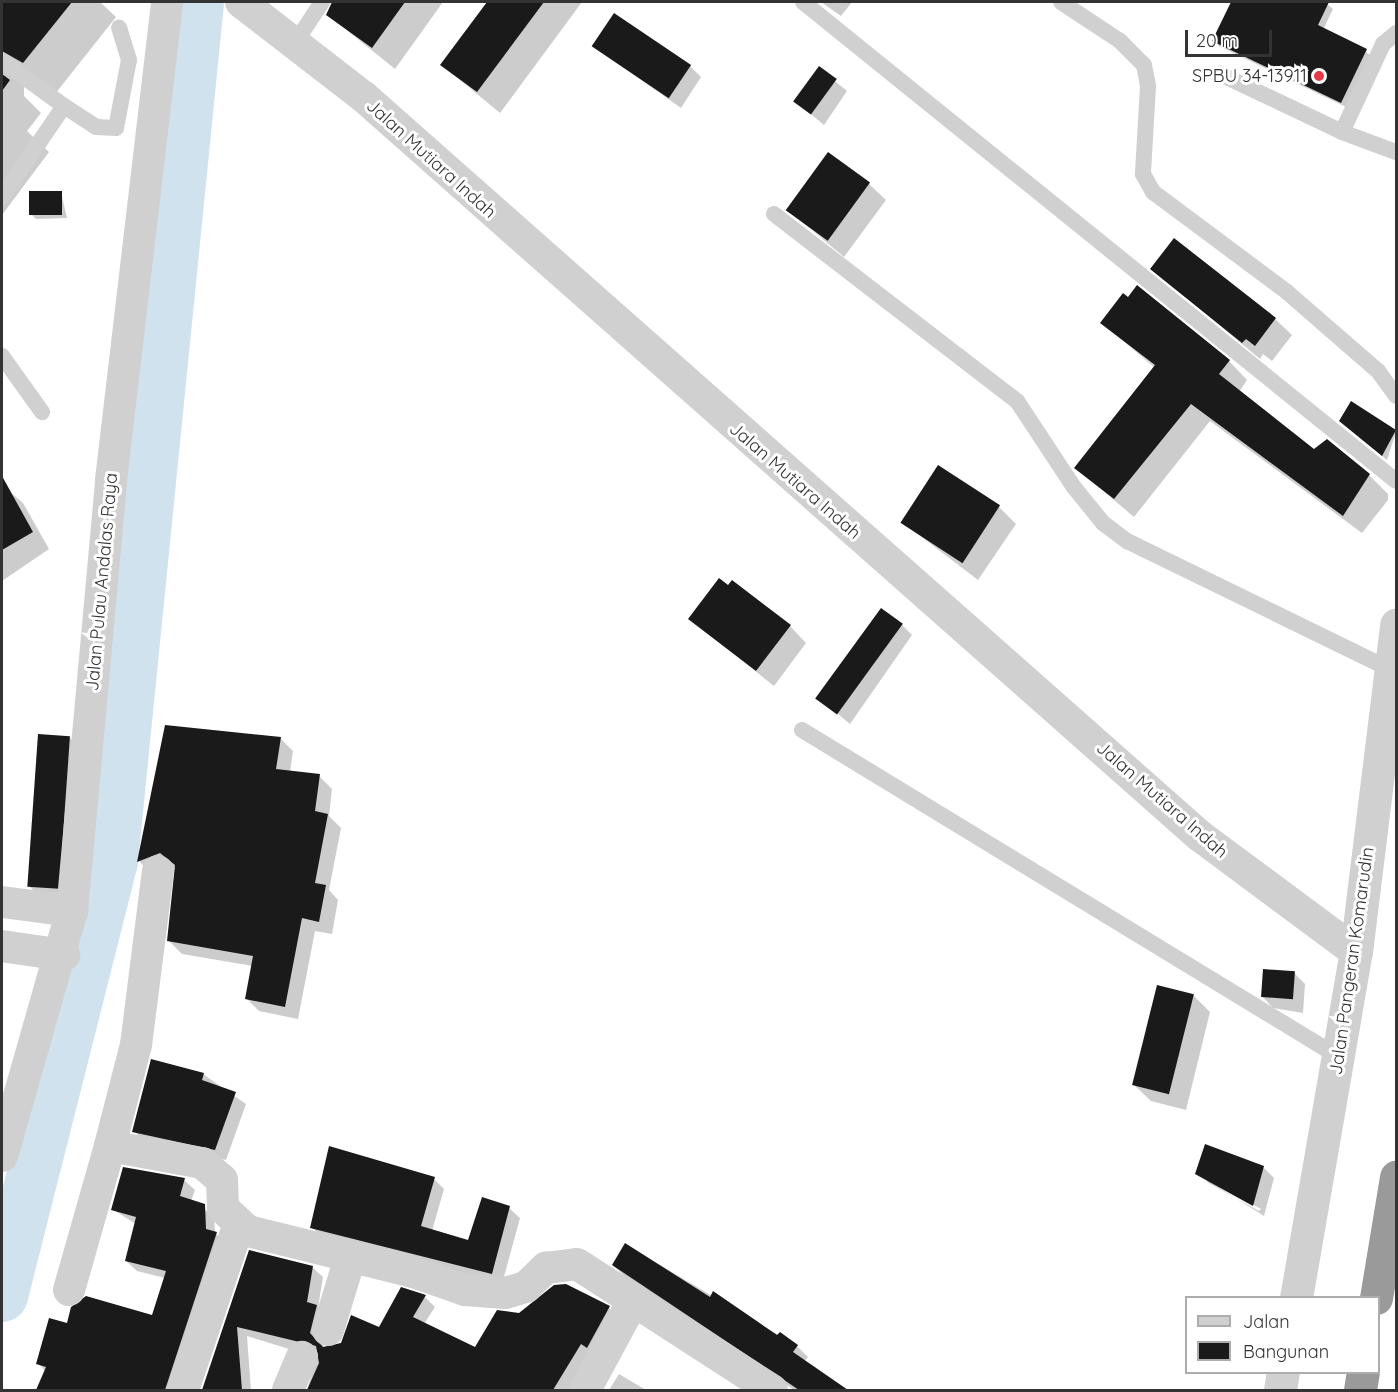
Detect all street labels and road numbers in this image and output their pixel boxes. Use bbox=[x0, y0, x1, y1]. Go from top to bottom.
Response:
street label: Jalan Mutiara Indah bbox=[362, 95, 500, 223]
street label: Jalan Mutiara Indah bbox=[725, 418, 865, 544]
street label: Jalan Pulau Andalas Raya bbox=[82, 472, 122, 692]
street label: Jalan Mutiara Indah bbox=[1092, 737, 1232, 863]
street label: Jalan Pangeran Komarudin bbox=[1325, 846, 1379, 1076]

